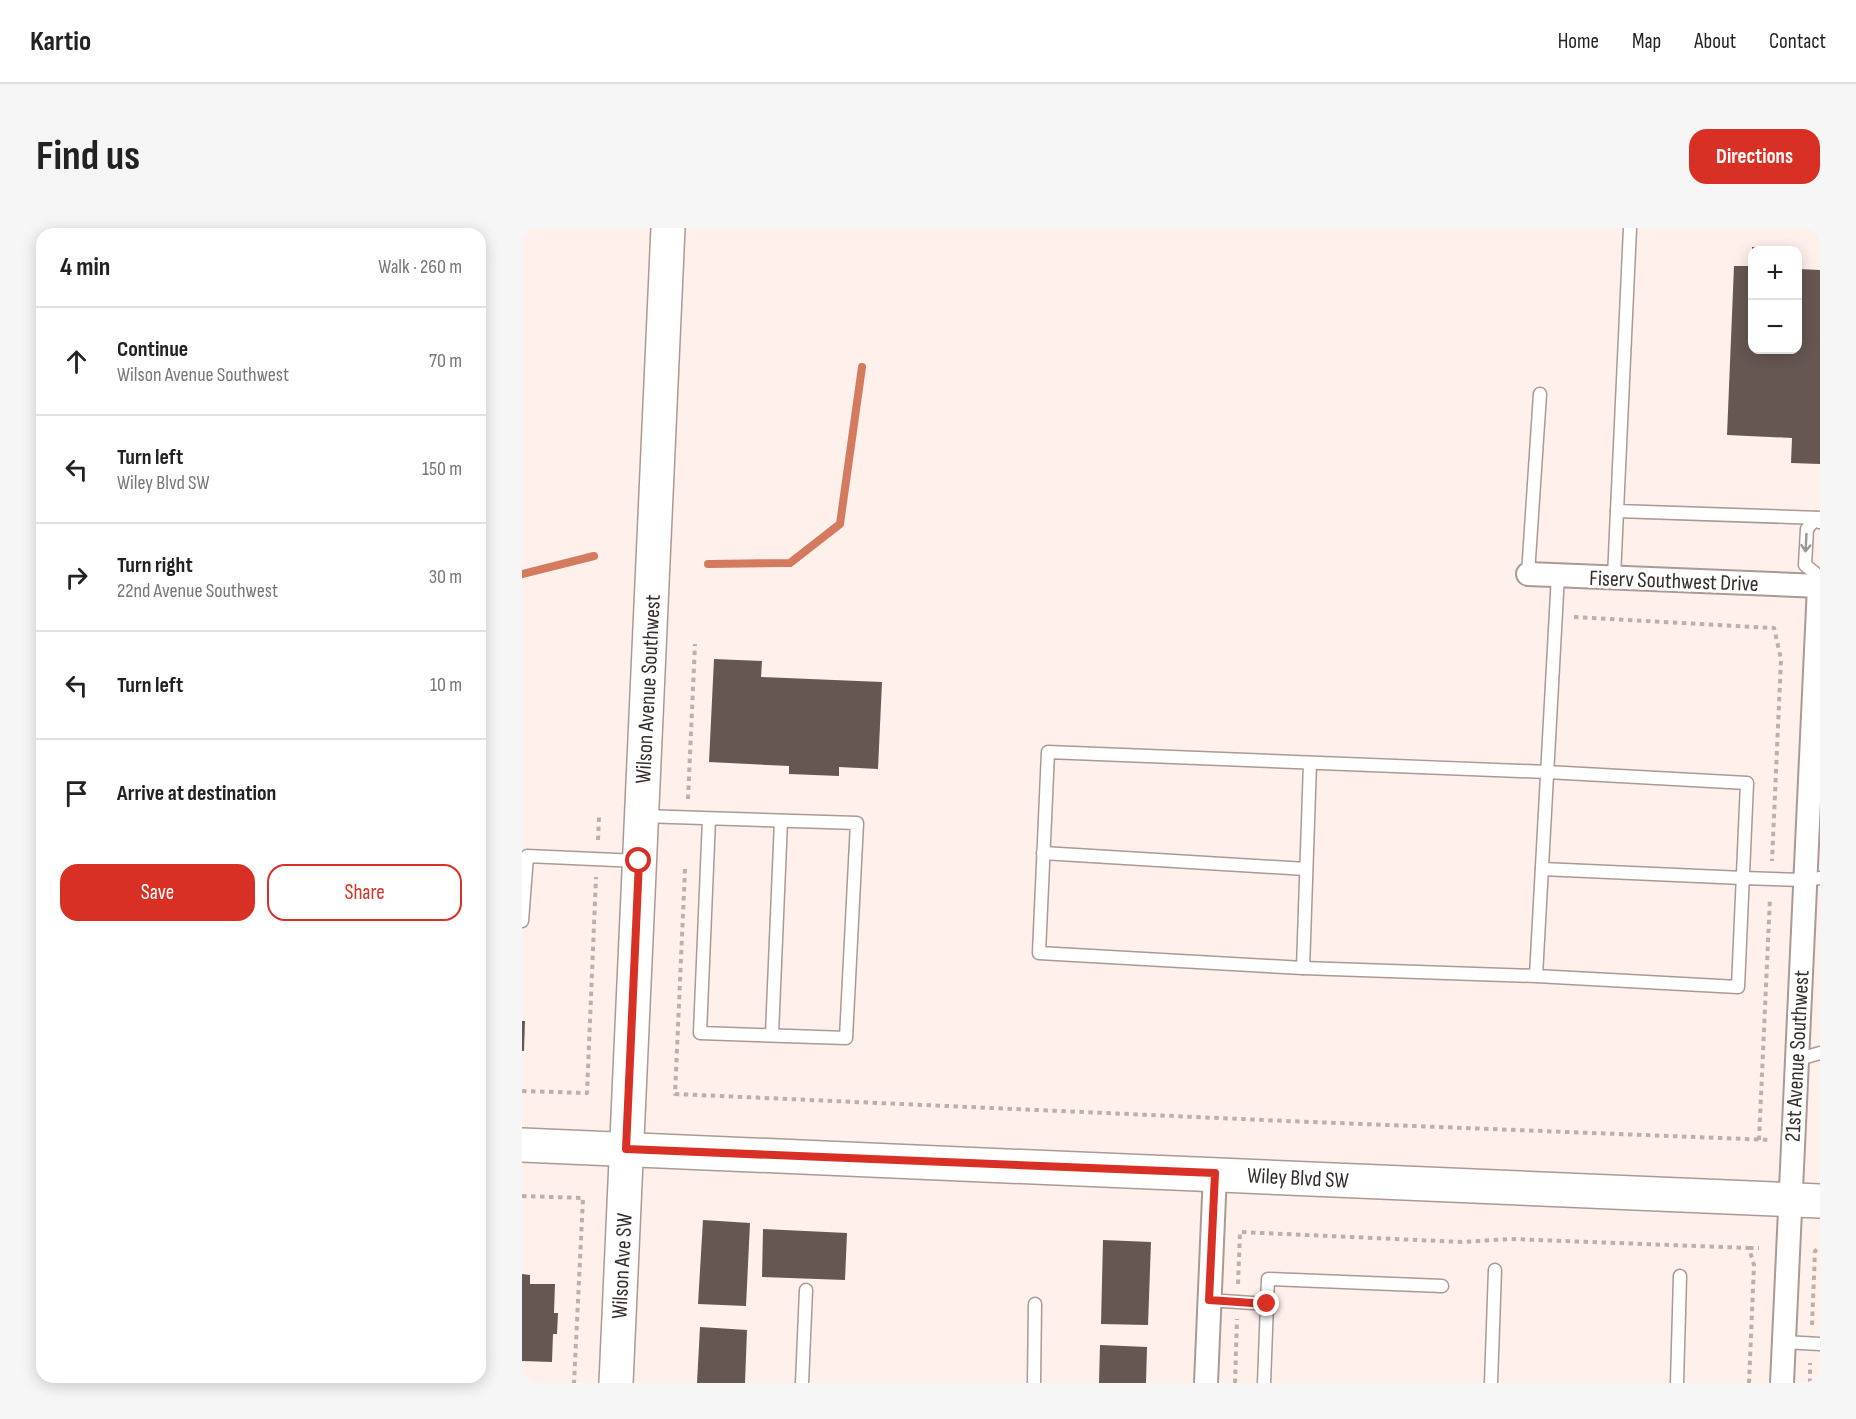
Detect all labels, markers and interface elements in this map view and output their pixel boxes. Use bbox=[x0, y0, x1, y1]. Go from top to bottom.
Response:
text: Kartio bbox=[30, 25, 91, 58]
text: Home bbox=[1558, 29, 1599, 54]
text: Map bbox=[1632, 29, 1661, 54]
text: About bbox=[1694, 29, 1736, 54]
text: Contact bbox=[1769, 29, 1826, 54]
button: Directions bbox=[1689, 129, 1820, 184]
text: Find us bbox=[36, 131, 140, 182]
map controls bbox=[1748, 246, 1802, 354]
button: + bbox=[1748, 246, 1802, 300]
text: 4 min bbox=[60, 252, 110, 283]
text: Walk · 260 m bbox=[378, 255, 462, 279]
button: − bbox=[1748, 300, 1802, 354]
text: Continue bbox=[117, 336, 188, 363]
icon: ahead bbox=[60, 345, 93, 378]
text: 70 m bbox=[429, 349, 462, 373]
text: Wilson Avenue Southwest bbox=[117, 363, 289, 387]
text: Turn left bbox=[117, 444, 183, 471]
icon: left bbox=[60, 453, 93, 486]
text: 150 m bbox=[422, 457, 462, 481]
text: Wiley Blvd SW bbox=[117, 471, 210, 495]
one-way arrow bbox=[1801, 533, 1812, 553]
text: Turn right bbox=[117, 552, 193, 579]
icon: right bbox=[60, 561, 93, 594]
text: 30 m bbox=[429, 565, 462, 589]
street label: Fiserv Southwest Drive bbox=[1589, 565, 1759, 598]
text: 22nd Avenue Southwest bbox=[117, 579, 278, 603]
street label: Wilson Avenue Southwest bbox=[630, 594, 667, 784]
icon: left bbox=[60, 669, 93, 702]
text: Turn left bbox=[117, 672, 183, 699]
text: 10 m bbox=[430, 673, 462, 697]
icon: arrive bbox=[60, 777, 93, 810]
text: Arrive at destination bbox=[117, 780, 276, 807]
route start bbox=[625, 847, 651, 873]
button: Save bbox=[60, 864, 255, 921]
button: Share bbox=[267, 864, 462, 921]
street label: 21st Avenue Southwest bbox=[1780, 969, 1815, 1143]
street label: Wiley Blvd SW bbox=[1246, 1162, 1349, 1195]
street label: Wilson Ave SW bbox=[606, 1212, 639, 1320]
route end bbox=[1253, 1290, 1279, 1316]

